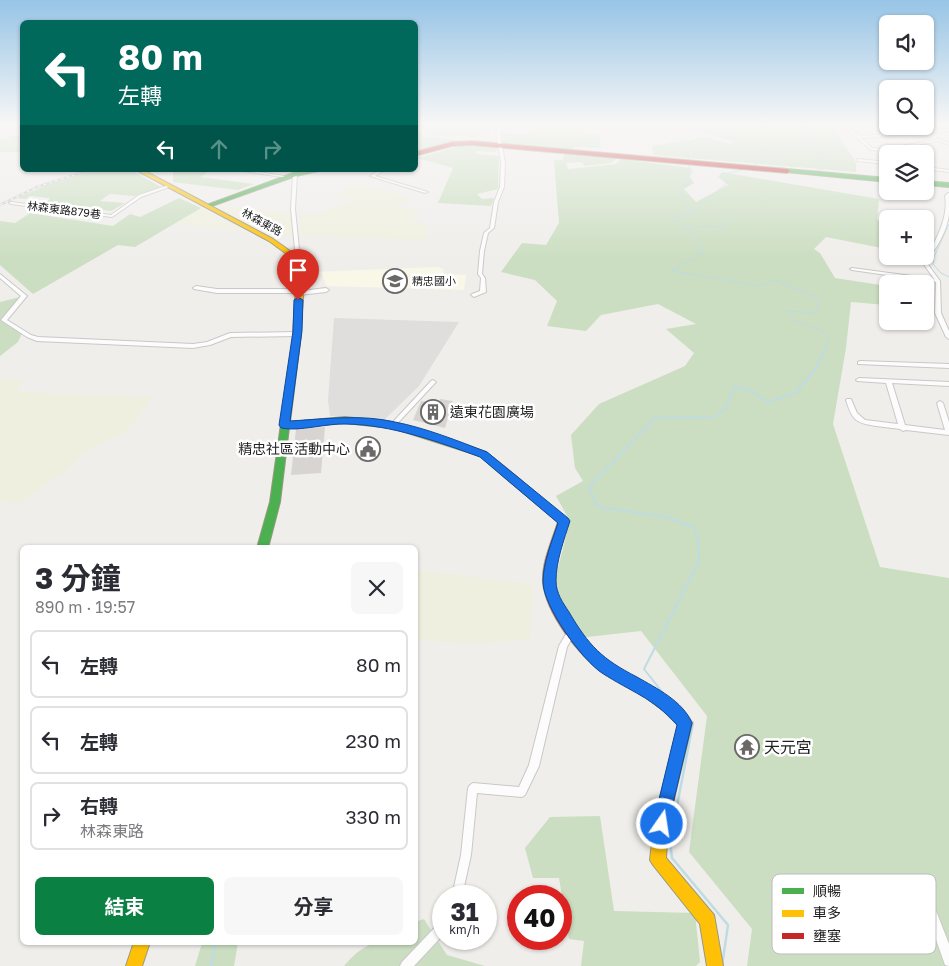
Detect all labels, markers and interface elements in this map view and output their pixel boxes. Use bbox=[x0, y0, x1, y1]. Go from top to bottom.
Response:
map controls bbox=[879, 15, 934, 330]
button: sound bbox=[879, 15, 934, 70]
text: 80 m bbox=[118, 36, 203, 78]
icon: left bbox=[35, 40, 100, 105]
button: search bbox=[879, 80, 934, 135]
text: 左轉 bbox=[118, 82, 162, 109]
icon: left bbox=[152, 135, 180, 163]
icon: ahead bbox=[205, 135, 233, 163]
icon: right bbox=[258, 135, 286, 163]
button: layers bbox=[879, 145, 934, 200]
street label: 林森東路879巷 bbox=[26, 199, 102, 220]
street label: 林森東路 bbox=[240, 205, 285, 238]
button: + bbox=[879, 210, 934, 265]
pin bbox=[277, 249, 319, 300]
icon: arrive bbox=[284, 256, 312, 284]
school or university icon: 精忠國小 bbox=[382, 268, 408, 294]
place label: 精忠國小 bbox=[412, 274, 456, 287]
button: − bbox=[879, 275, 934, 330]
building icon: 遠東花園廣場 bbox=[420, 399, 446, 425]
place label: 遠東花園廣場 bbox=[450, 403, 534, 420]
public building icon: 精忠社區活動中心 bbox=[355, 436, 381, 462]
place label: 精忠社區活動中心 bbox=[238, 440, 350, 457]
text: 3 分鐘 bbox=[35, 560, 121, 596]
button: close bbox=[351, 562, 403, 614]
text: 890 m · 19:57 bbox=[35, 597, 135, 617]
icon: left bbox=[37, 650, 65, 678]
text: 80 m bbox=[356, 653, 401, 676]
text: 左轉 bbox=[80, 654, 118, 677]
icon: left bbox=[37, 726, 65, 754]
text: 230 m bbox=[346, 729, 401, 752]
text: 左轉 bbox=[80, 730, 118, 753]
temple icon: 天元宮 bbox=[734, 734, 760, 760]
place label: 天元宮 bbox=[764, 737, 812, 757]
text: 右轉 bbox=[80, 794, 118, 817]
position arrow bbox=[635, 797, 687, 849]
icon: right bbox=[37, 802, 65, 830]
text: 330 m bbox=[345, 805, 401, 828]
text: 林森東路 bbox=[80, 821, 144, 841]
legend bbox=[772, 874, 936, 954]
button: 結束 bbox=[35, 877, 214, 935]
button: 分享 bbox=[224, 877, 403, 935]
text: 順暢 bbox=[813, 882, 841, 899]
speed limit sign: 40 bbox=[507, 885, 572, 950]
text: 31 bbox=[450, 896, 479, 927]
text: 車多 bbox=[813, 904, 841, 921]
text: km/h bbox=[449, 922, 480, 937]
text: 壅塞 bbox=[813, 927, 841, 944]

